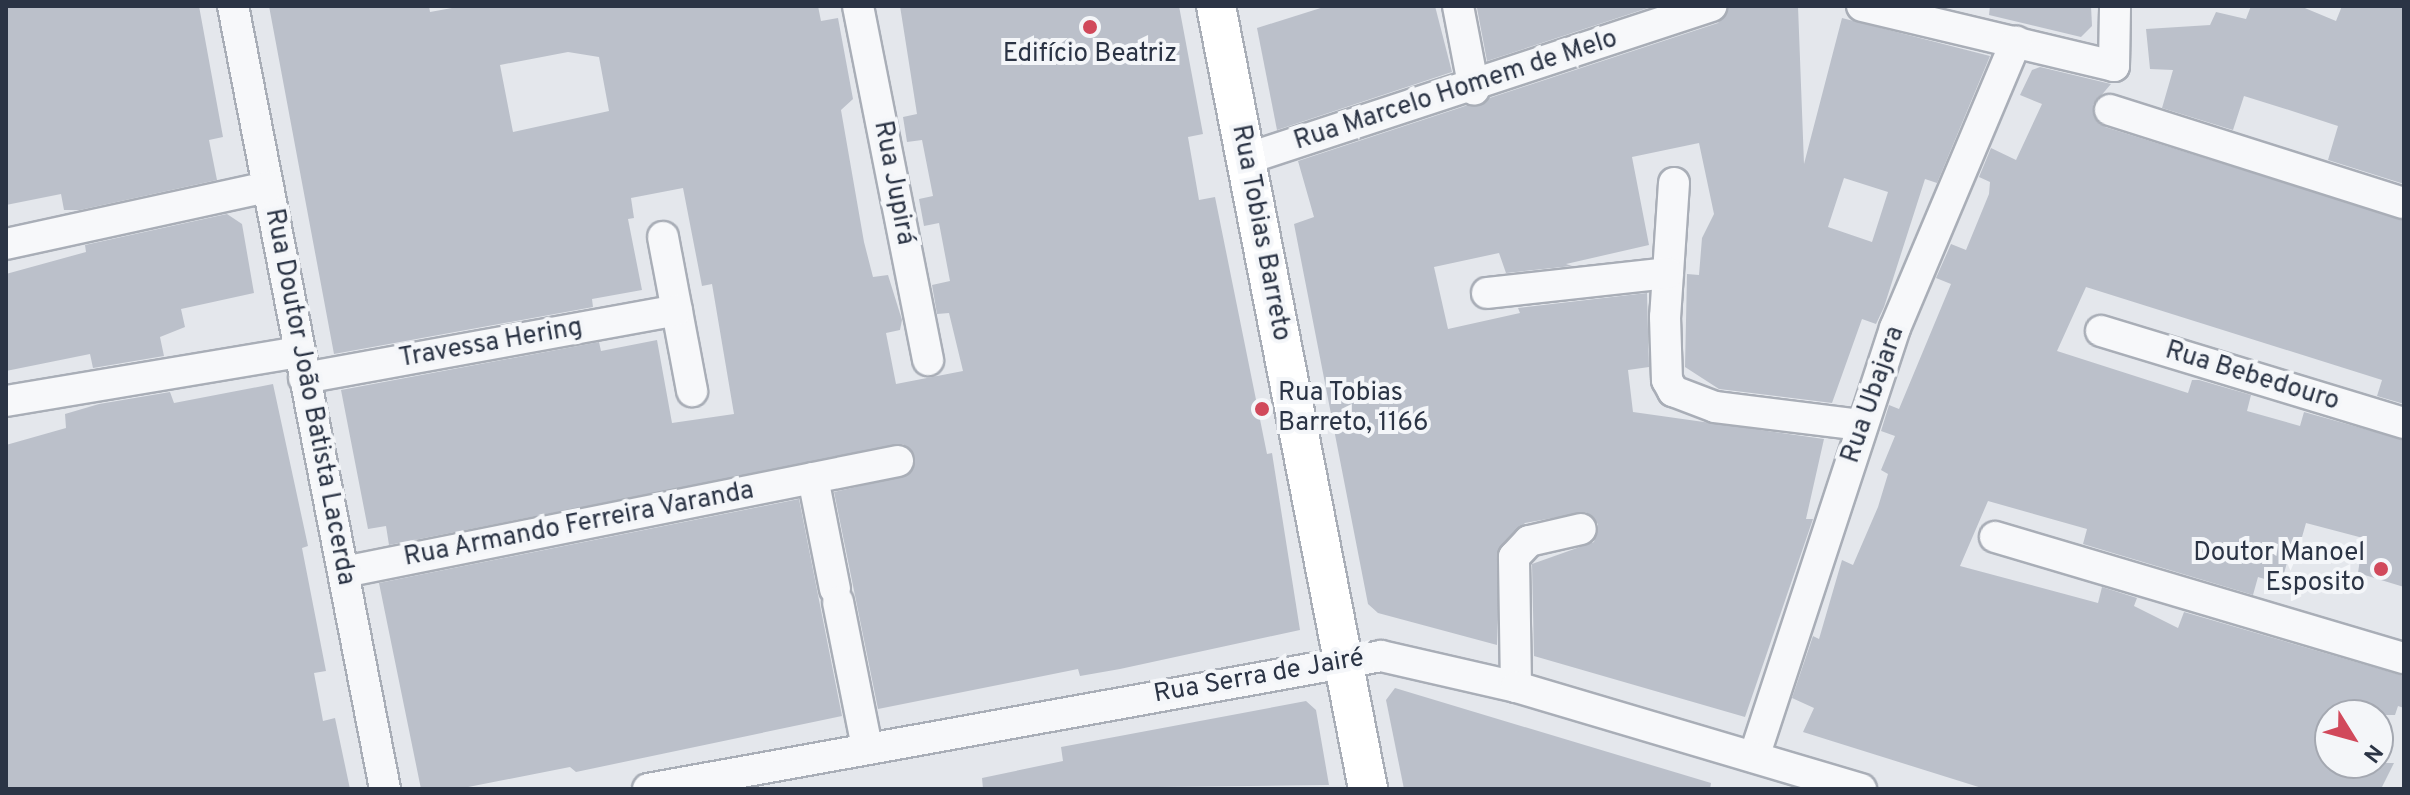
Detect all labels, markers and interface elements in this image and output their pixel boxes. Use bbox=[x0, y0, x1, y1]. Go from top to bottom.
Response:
marker: Edifício Beatriz bbox=[1081, 18, 1099, 36]
street label: Rua Marcelo Homem de Melo bbox=[1290, 24, 1622, 158]
place label: Edifício Beatriz bbox=[1003, 39, 1177, 71]
street label: Rua Jupirá bbox=[866, 118, 920, 248]
street label: Rua Tobias Barreto bbox=[1224, 122, 1296, 344]
street label: Rua Doutor João Batista Lacerda bbox=[257, 206, 361, 588]
street label: Travessa Hering bbox=[397, 313, 585, 375]
street label: Rua Ubajara bbox=[1836, 322, 1912, 468]
street label: Rua Bebedouro bbox=[2161, 336, 2343, 418]
place label: Rua Tobias Barreto, 1166 bbox=[1278, 378, 1428, 440]
marker: Rua Tobias Barreto, 1166 bbox=[1253, 400, 1271, 418]
street label: Rua Armando Ferreira Varanda bbox=[400, 476, 758, 574]
place label: Doutor Manoel Esposito bbox=[2193, 538, 2365, 600]
marker: Doutor Manoel Esposito bbox=[2372, 560, 2390, 578]
street label: Rua Serra de Jairé bbox=[1151, 643, 1367, 711]
north arrow bbox=[2314, 699, 2394, 779]
text: N bbox=[2356, 738, 2388, 767]

